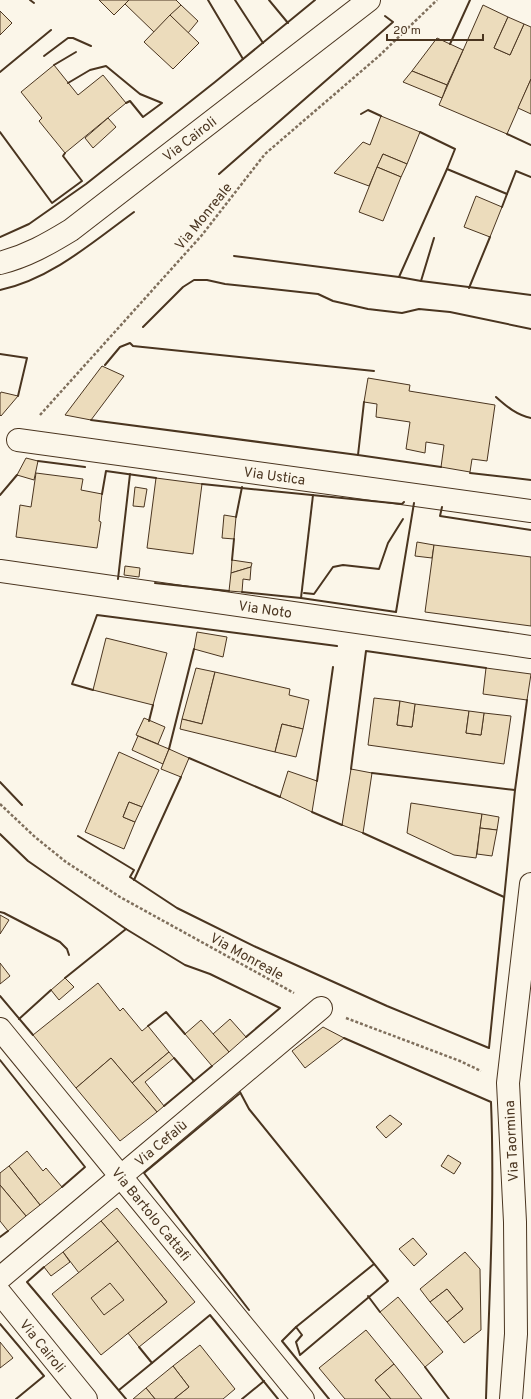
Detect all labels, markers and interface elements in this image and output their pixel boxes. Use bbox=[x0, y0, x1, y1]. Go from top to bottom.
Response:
scale bar bbox=[387, 16, 483, 42]
text: 20 m bbox=[393, 23, 421, 39]
street label: Via Cairoli bbox=[160, 114, 221, 166]
street label: Via Monreale bbox=[172, 180, 236, 254]
street label: Via Ustica bbox=[242, 464, 306, 490]
street label: Via Noto bbox=[237, 598, 293, 623]
street label: Via Monreale bbox=[206, 930, 286, 985]
street label: Via Taormina bbox=[502, 1100, 523, 1182]
street label: Via Cefalù bbox=[132, 1117, 191, 1171]
street label: Via Bartolo Cattafi bbox=[107, 1165, 193, 1265]
street label: Via Cairoli bbox=[15, 1317, 68, 1377]

